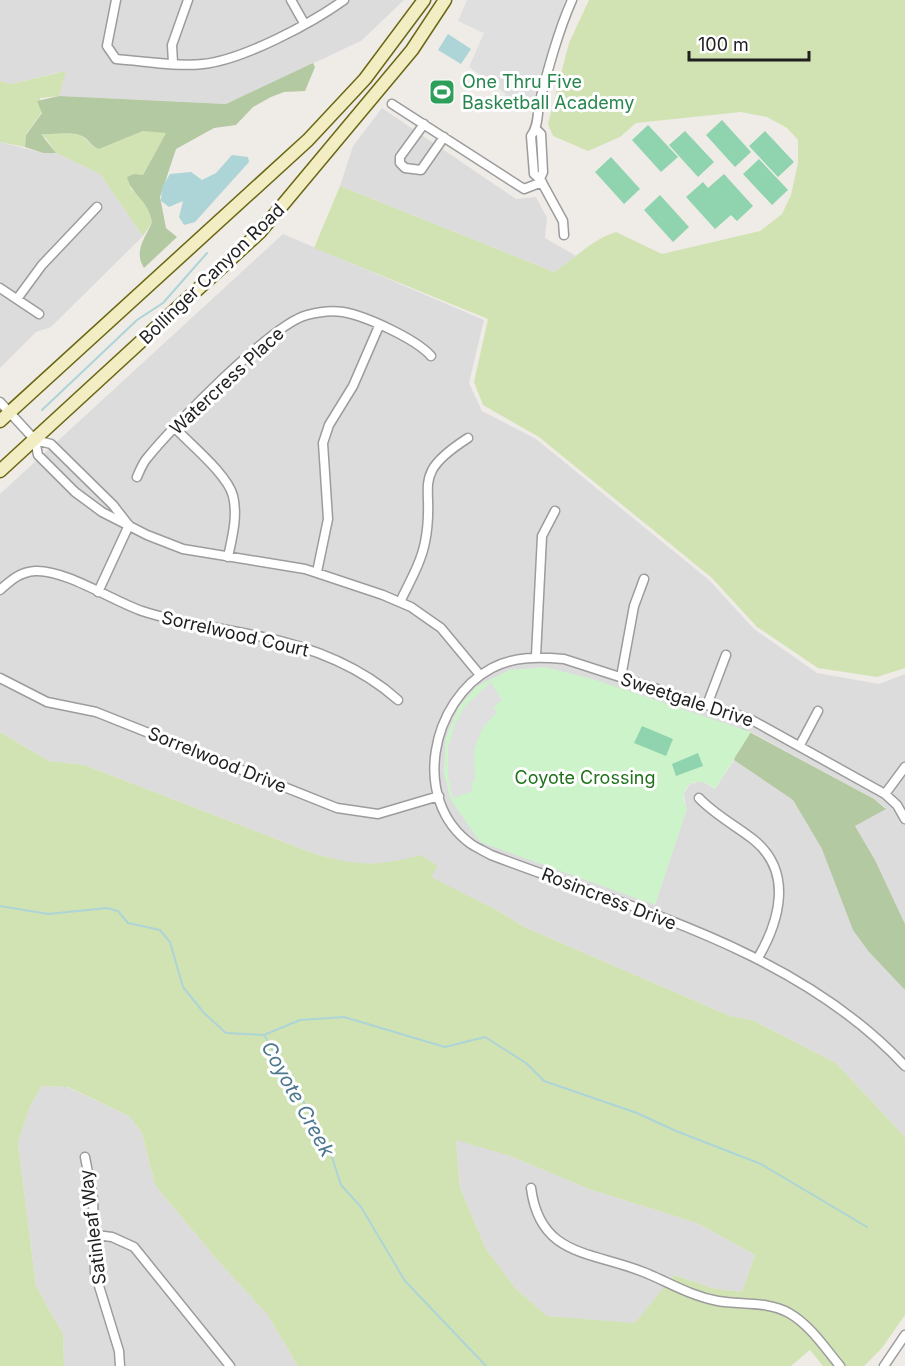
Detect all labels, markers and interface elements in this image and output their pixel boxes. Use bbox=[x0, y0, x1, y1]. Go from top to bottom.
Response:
scale bar bbox=[689, 24, 809, 62]
text: 100 m bbox=[698, 34, 749, 55]
place label: One Thru Five Basketball Academy bbox=[462, 71, 634, 113]
sports icon: One Thru Five Basketball Academy bbox=[427, 77, 457, 107]
street label: Bollinger Canyon Road bbox=[135, 199, 288, 348]
street label: Watercress Place bbox=[165, 323, 288, 439]
street label: Sorrelwood Court bbox=[160, 606, 311, 661]
street label: Sweetgale Drive bbox=[618, 668, 756, 731]
street label: Sorrelwood Drive bbox=[145, 722, 289, 797]
park label: Coyote Crossing bbox=[515, 767, 655, 788]
street label: Rosincress Drive bbox=[539, 863, 680, 934]
water label: Coyote Creek bbox=[256, 1037, 340, 1162]
street label: Satinleaf Way bbox=[75, 1168, 110, 1286]

